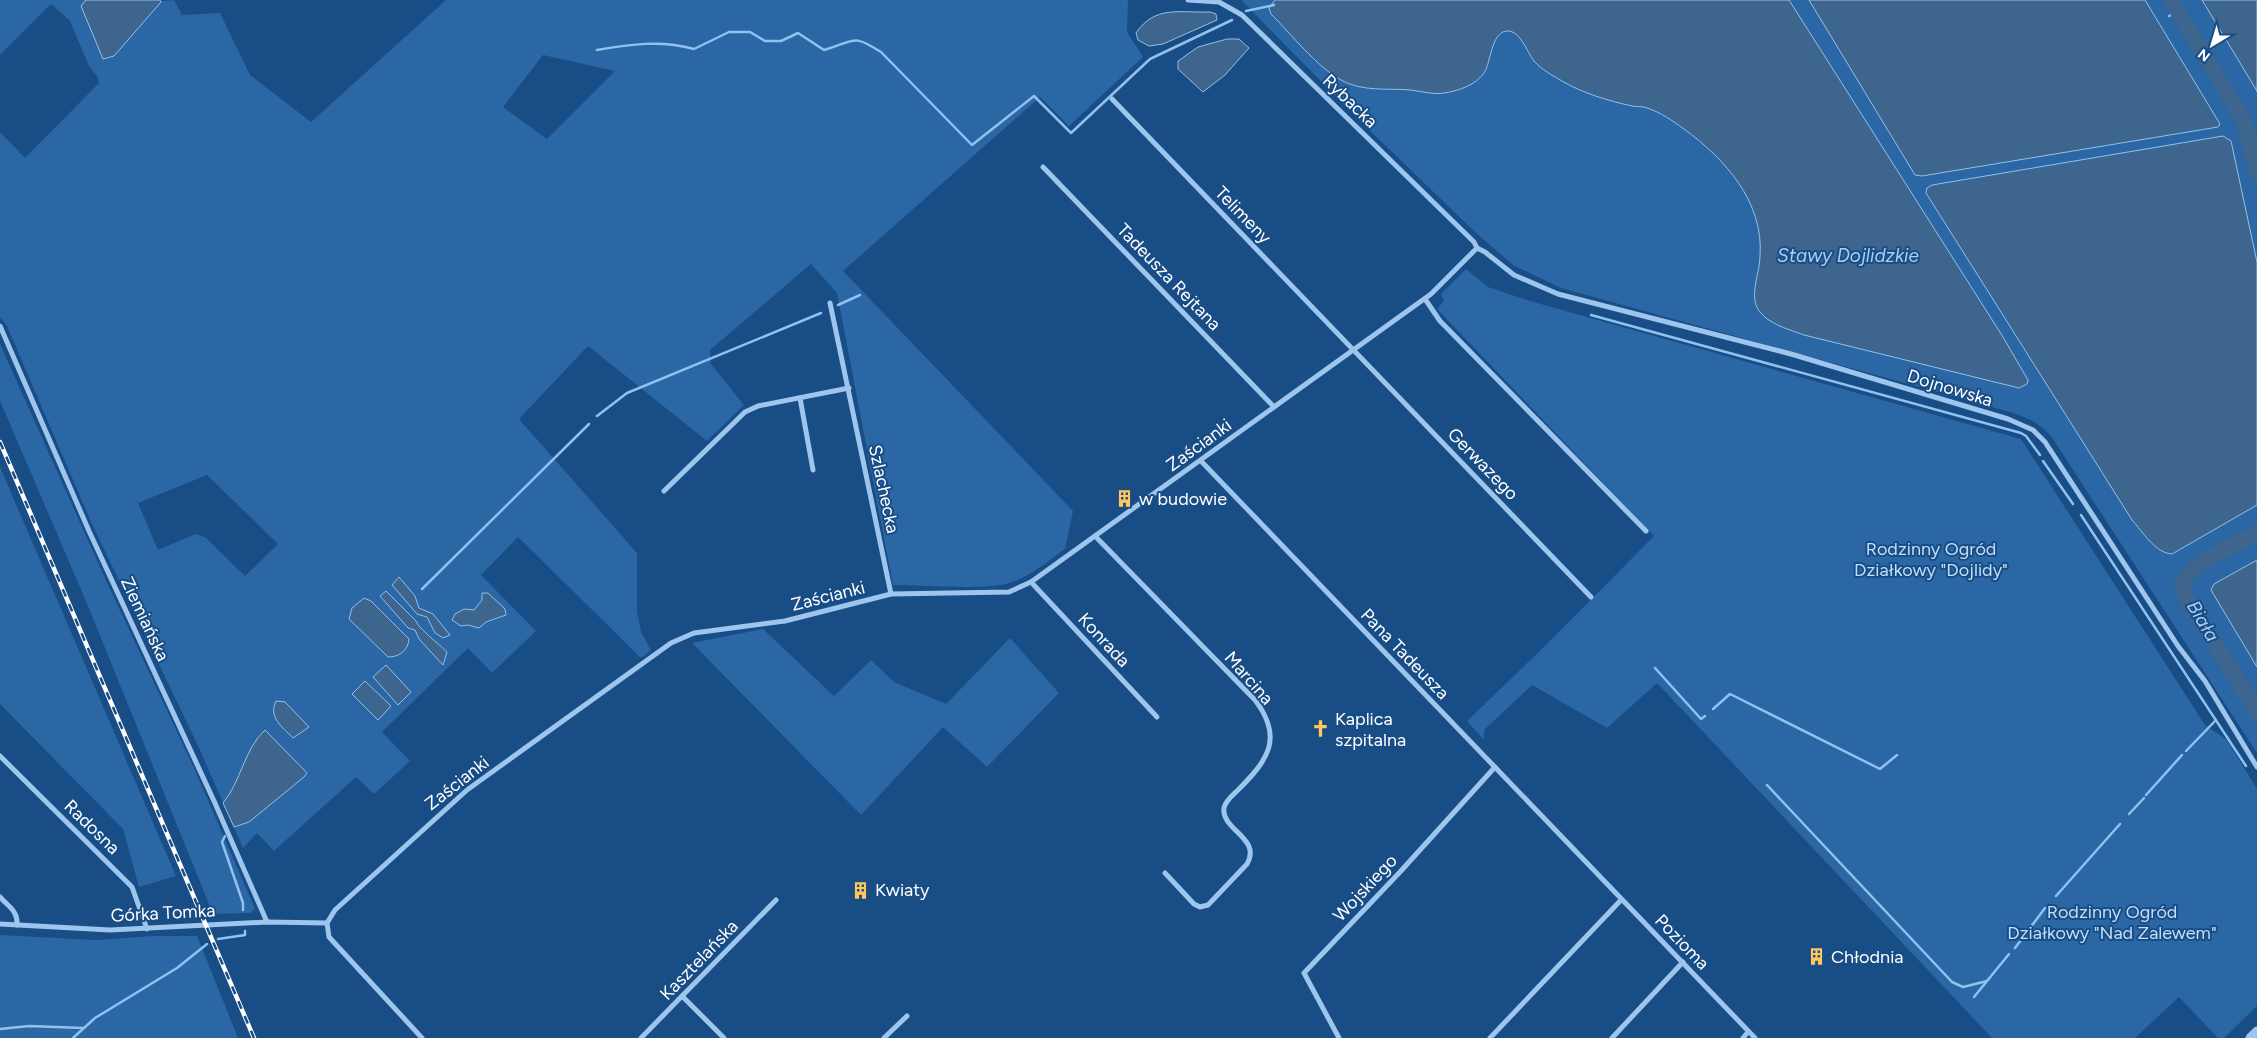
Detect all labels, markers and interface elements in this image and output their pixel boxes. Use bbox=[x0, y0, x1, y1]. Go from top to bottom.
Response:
north arrow bbox=[2187, 20, 2237, 70]
text: N bbox=[2195, 45, 2214, 65]
street label: Rybacka bbox=[1318, 70, 1382, 132]
street label: Telimeny bbox=[1210, 182, 1276, 249]
street label: Tadeusza Rejtana bbox=[1112, 219, 1226, 335]
water label: Stawy Dojlidzkie bbox=[1777, 244, 1920, 267]
street label: Dojnowska bbox=[1905, 365, 1995, 411]
street label: Zaścianki bbox=[1162, 414, 1236, 476]
street label: Gerwazego bbox=[1443, 423, 1523, 505]
street label: Szlachecka bbox=[864, 443, 904, 535]
place label: w budowie bbox=[1139, 488, 1227, 510]
building icon: w budowie bbox=[1115, 489, 1135, 509]
park label: Rodzinny Ogród Działkowy "Dojlidy" bbox=[1854, 538, 2008, 581]
street label: Ziemiańska bbox=[116, 573, 174, 665]
street label: Zaścianki bbox=[789, 576, 867, 616]
water label: Biała bbox=[2182, 596, 2224, 646]
street label: Pana Tadeusza bbox=[1356, 604, 1454, 704]
street label: Konrada bbox=[1073, 608, 1135, 672]
street label: Marcina bbox=[1220, 647, 1278, 709]
place label: Kaplica szpitalna bbox=[1335, 708, 1406, 751]
church icon: Kaplica szpitalna bbox=[1311, 719, 1331, 739]
street label: Zaścianki bbox=[421, 751, 493, 815]
street label: Radosna bbox=[60, 795, 124, 859]
street label: Wojskiego bbox=[1328, 850, 1402, 926]
place label: Kwiaty bbox=[875, 879, 930, 901]
building icon: Kwiaty bbox=[851, 880, 871, 900]
street label: Górka Tomka bbox=[110, 899, 216, 927]
park label: Rodzinny Ogród Działkowy "Nad Zalewem" bbox=[2007, 901, 2217, 944]
street label: Pozioma bbox=[1650, 910, 1714, 974]
street label: Kasztelańska bbox=[655, 915, 743, 1005]
place label: Chłodnia bbox=[1831, 946, 1904, 968]
building icon: Chłodnia bbox=[1807, 947, 1827, 967]

